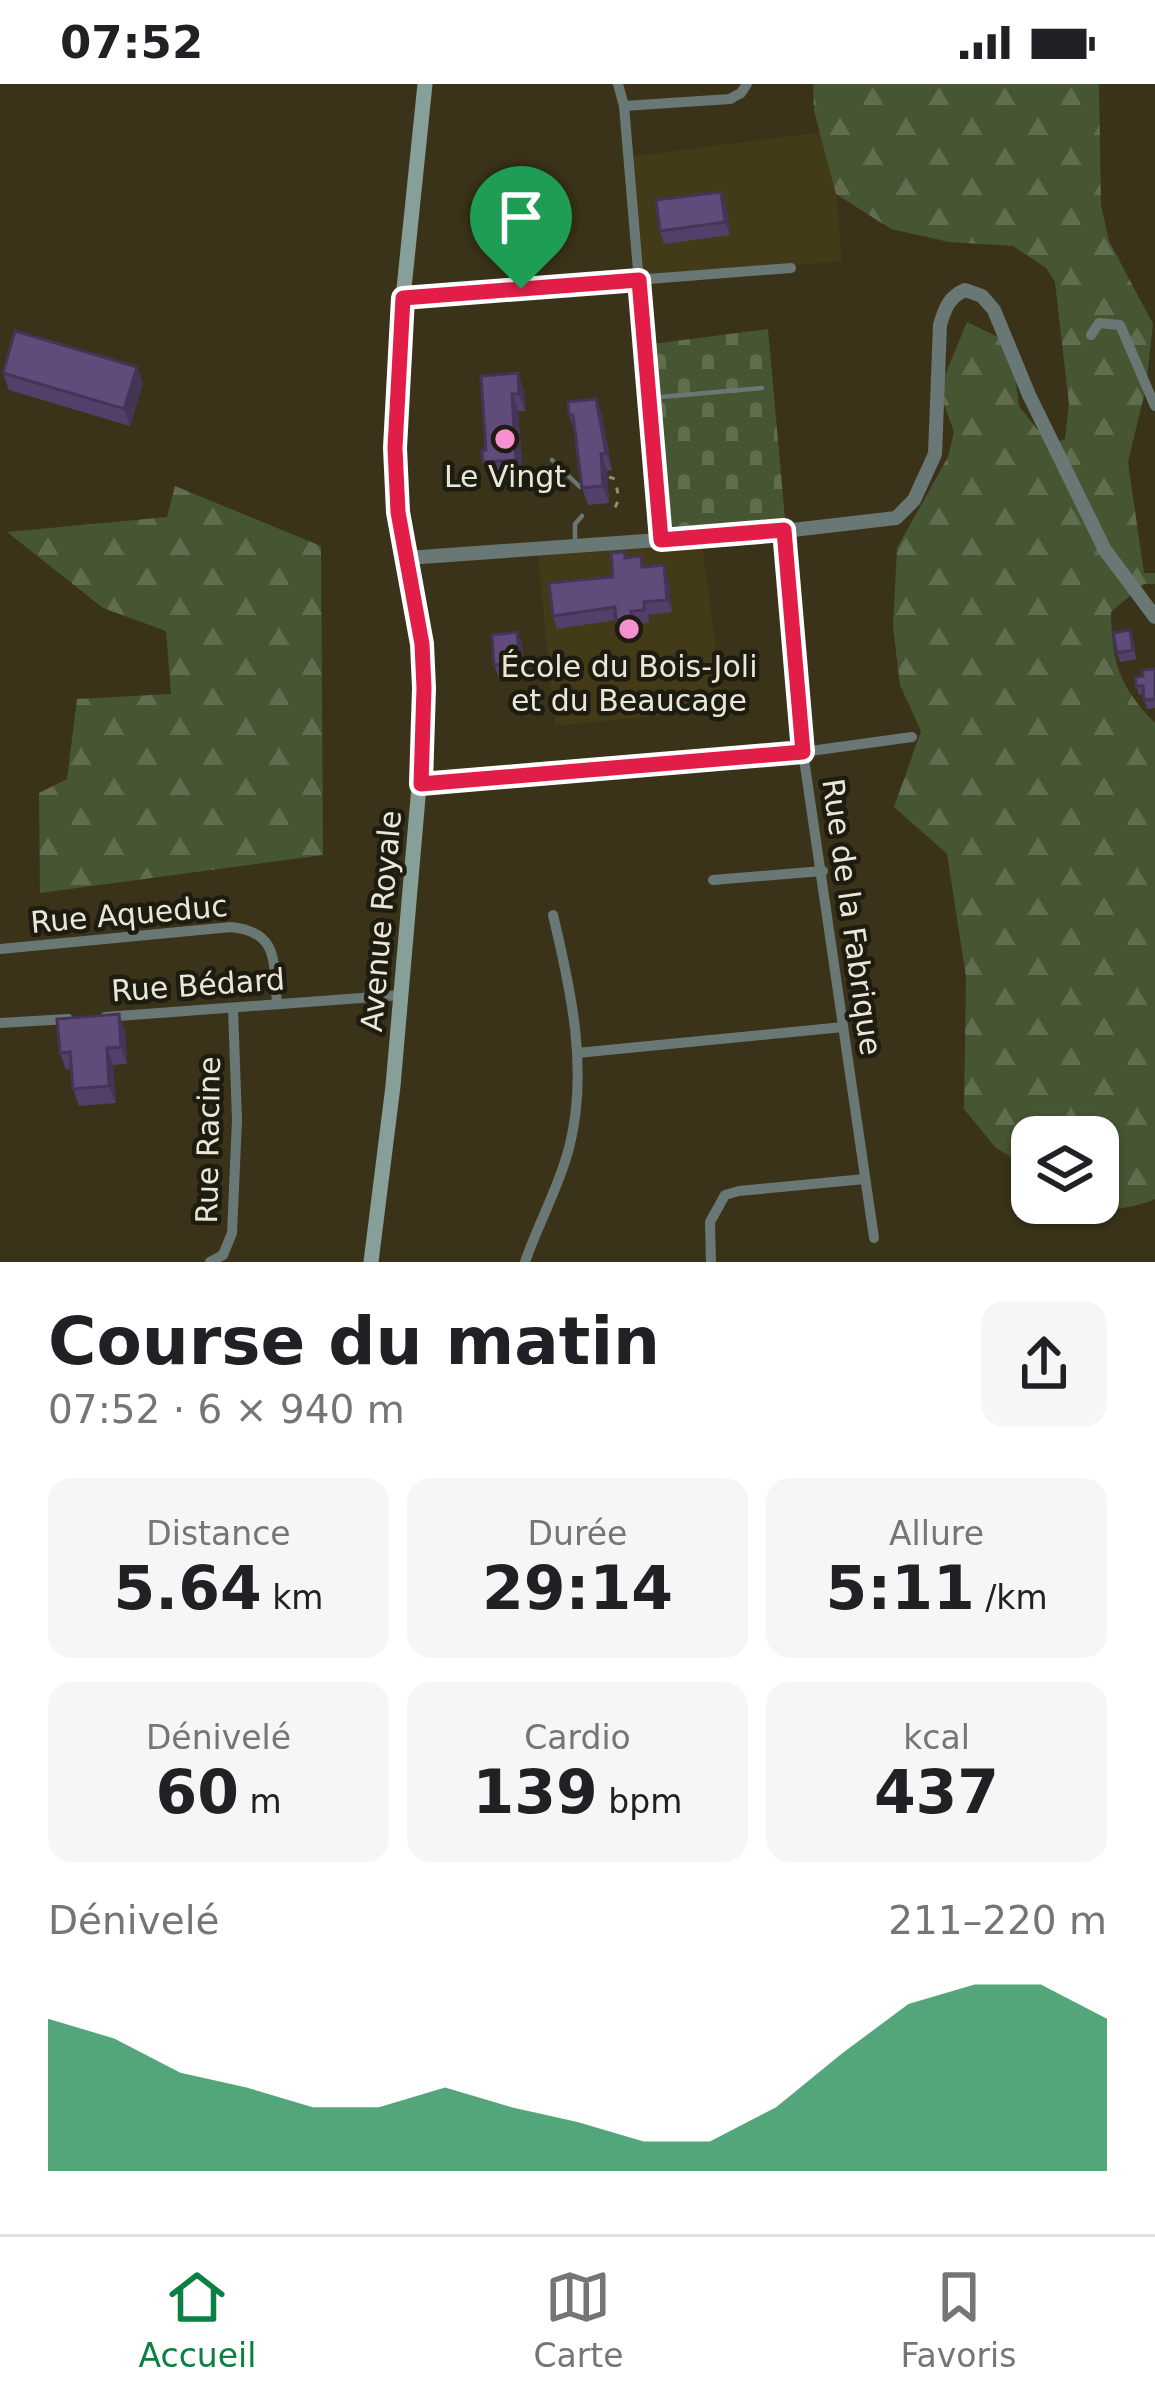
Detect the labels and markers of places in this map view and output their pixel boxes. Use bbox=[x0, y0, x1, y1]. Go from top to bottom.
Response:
pin bbox=[470, 166, 572, 289]
marker: Le Vingt bbox=[492, 426, 518, 452]
place label: Le Vingt bbox=[444, 459, 566, 494]
marker: École du Bois-Joli et du Beaucage bbox=[616, 616, 642, 642]
place label: École du Bois-Joli et du Beaucage bbox=[501, 649, 758, 718]

